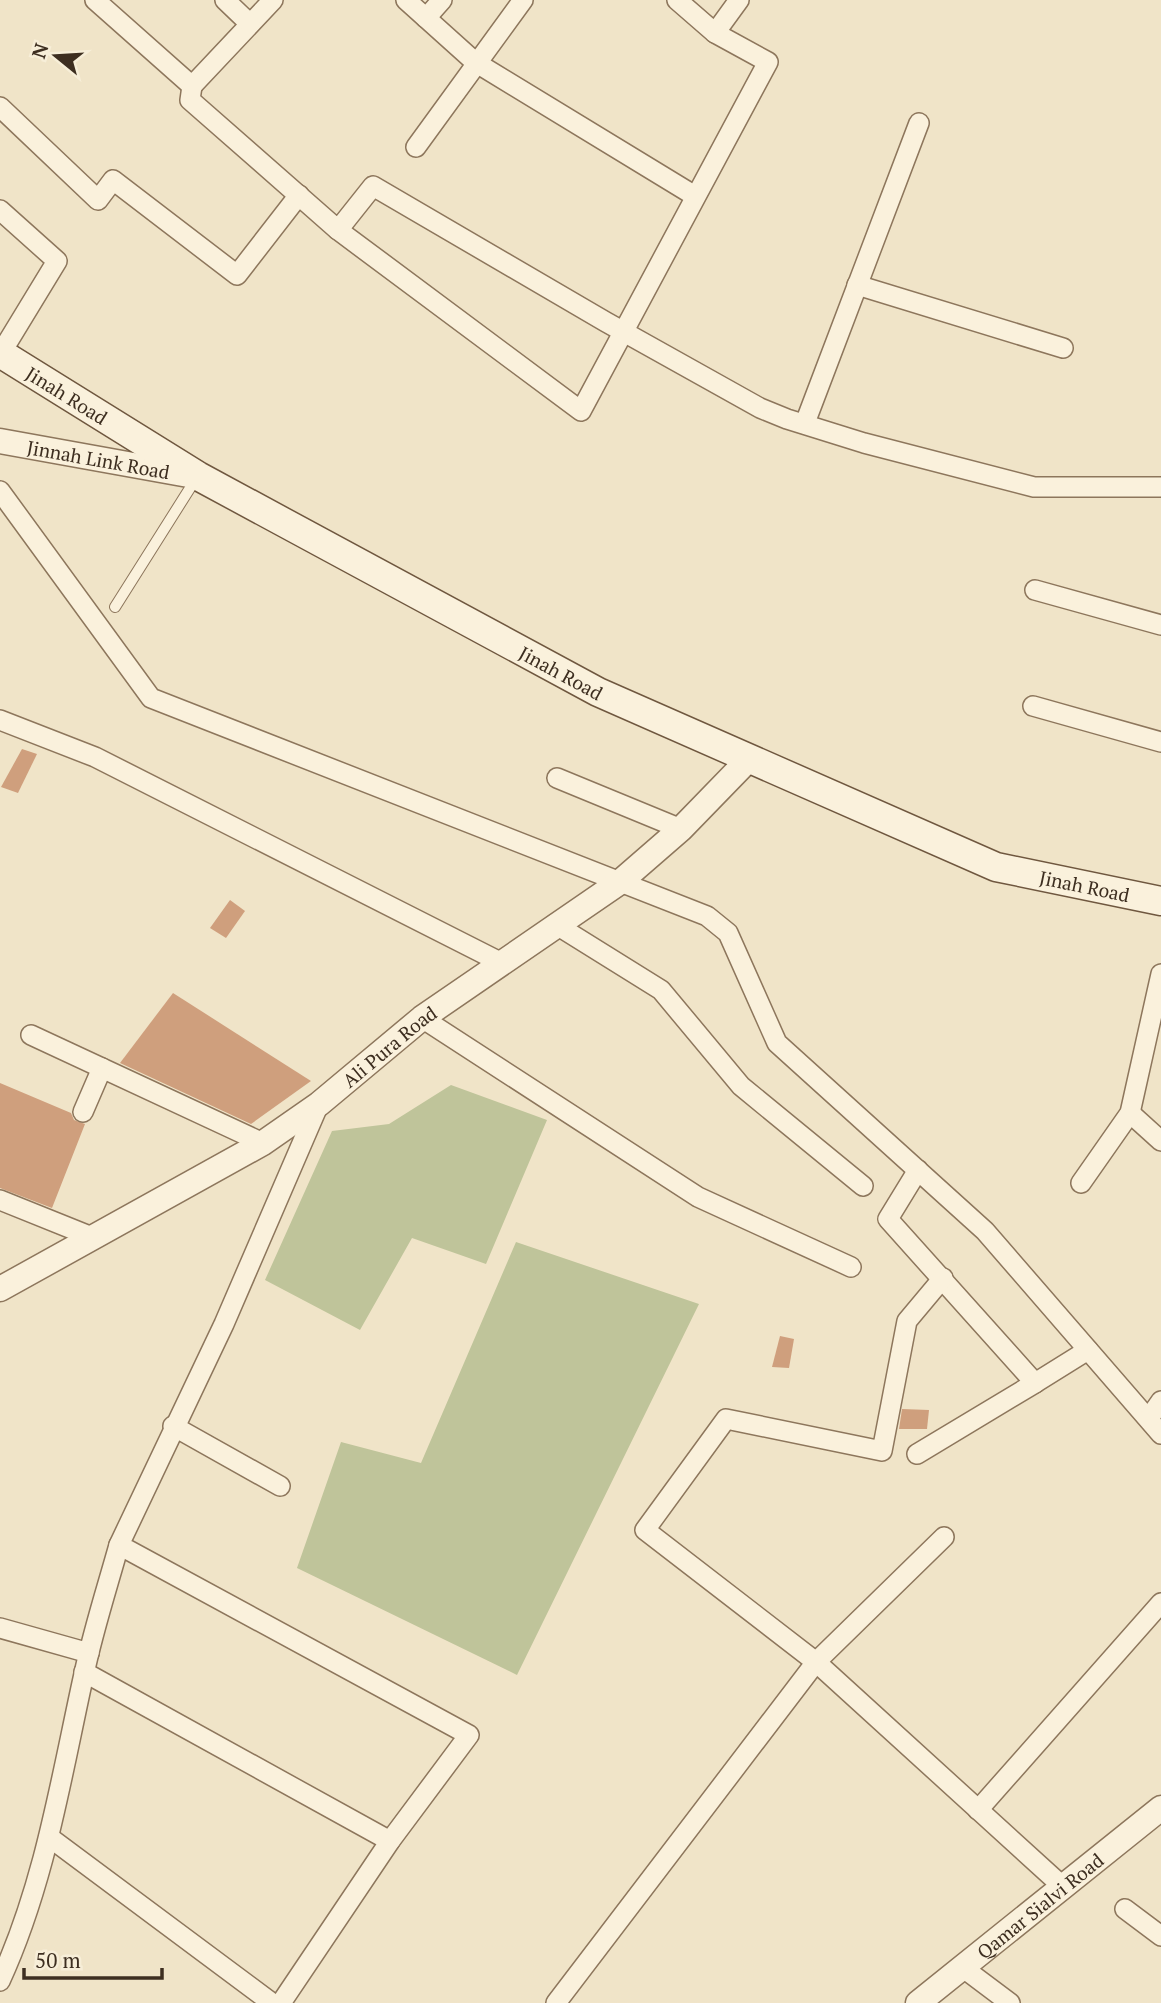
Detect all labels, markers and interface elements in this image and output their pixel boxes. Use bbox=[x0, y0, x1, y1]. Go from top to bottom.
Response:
north arrow bbox=[21, 21, 91, 91]
text: N bbox=[25, 39, 54, 61]
street label: Jinah Road bbox=[22, 360, 113, 430]
street label: Jinnah Link Road bbox=[25, 434, 172, 484]
street label: Jinah Road bbox=[515, 639, 608, 705]
street label: Jinah Road bbox=[1037, 864, 1132, 907]
street label: Ali Pura Road bbox=[337, 999, 441, 1092]
street label: Qamar Sialvi Road bbox=[971, 1847, 1108, 1964]
scale bar bbox=[24, 1937, 163, 1981]
text: 50 m bbox=[35, 1946, 81, 1974]

